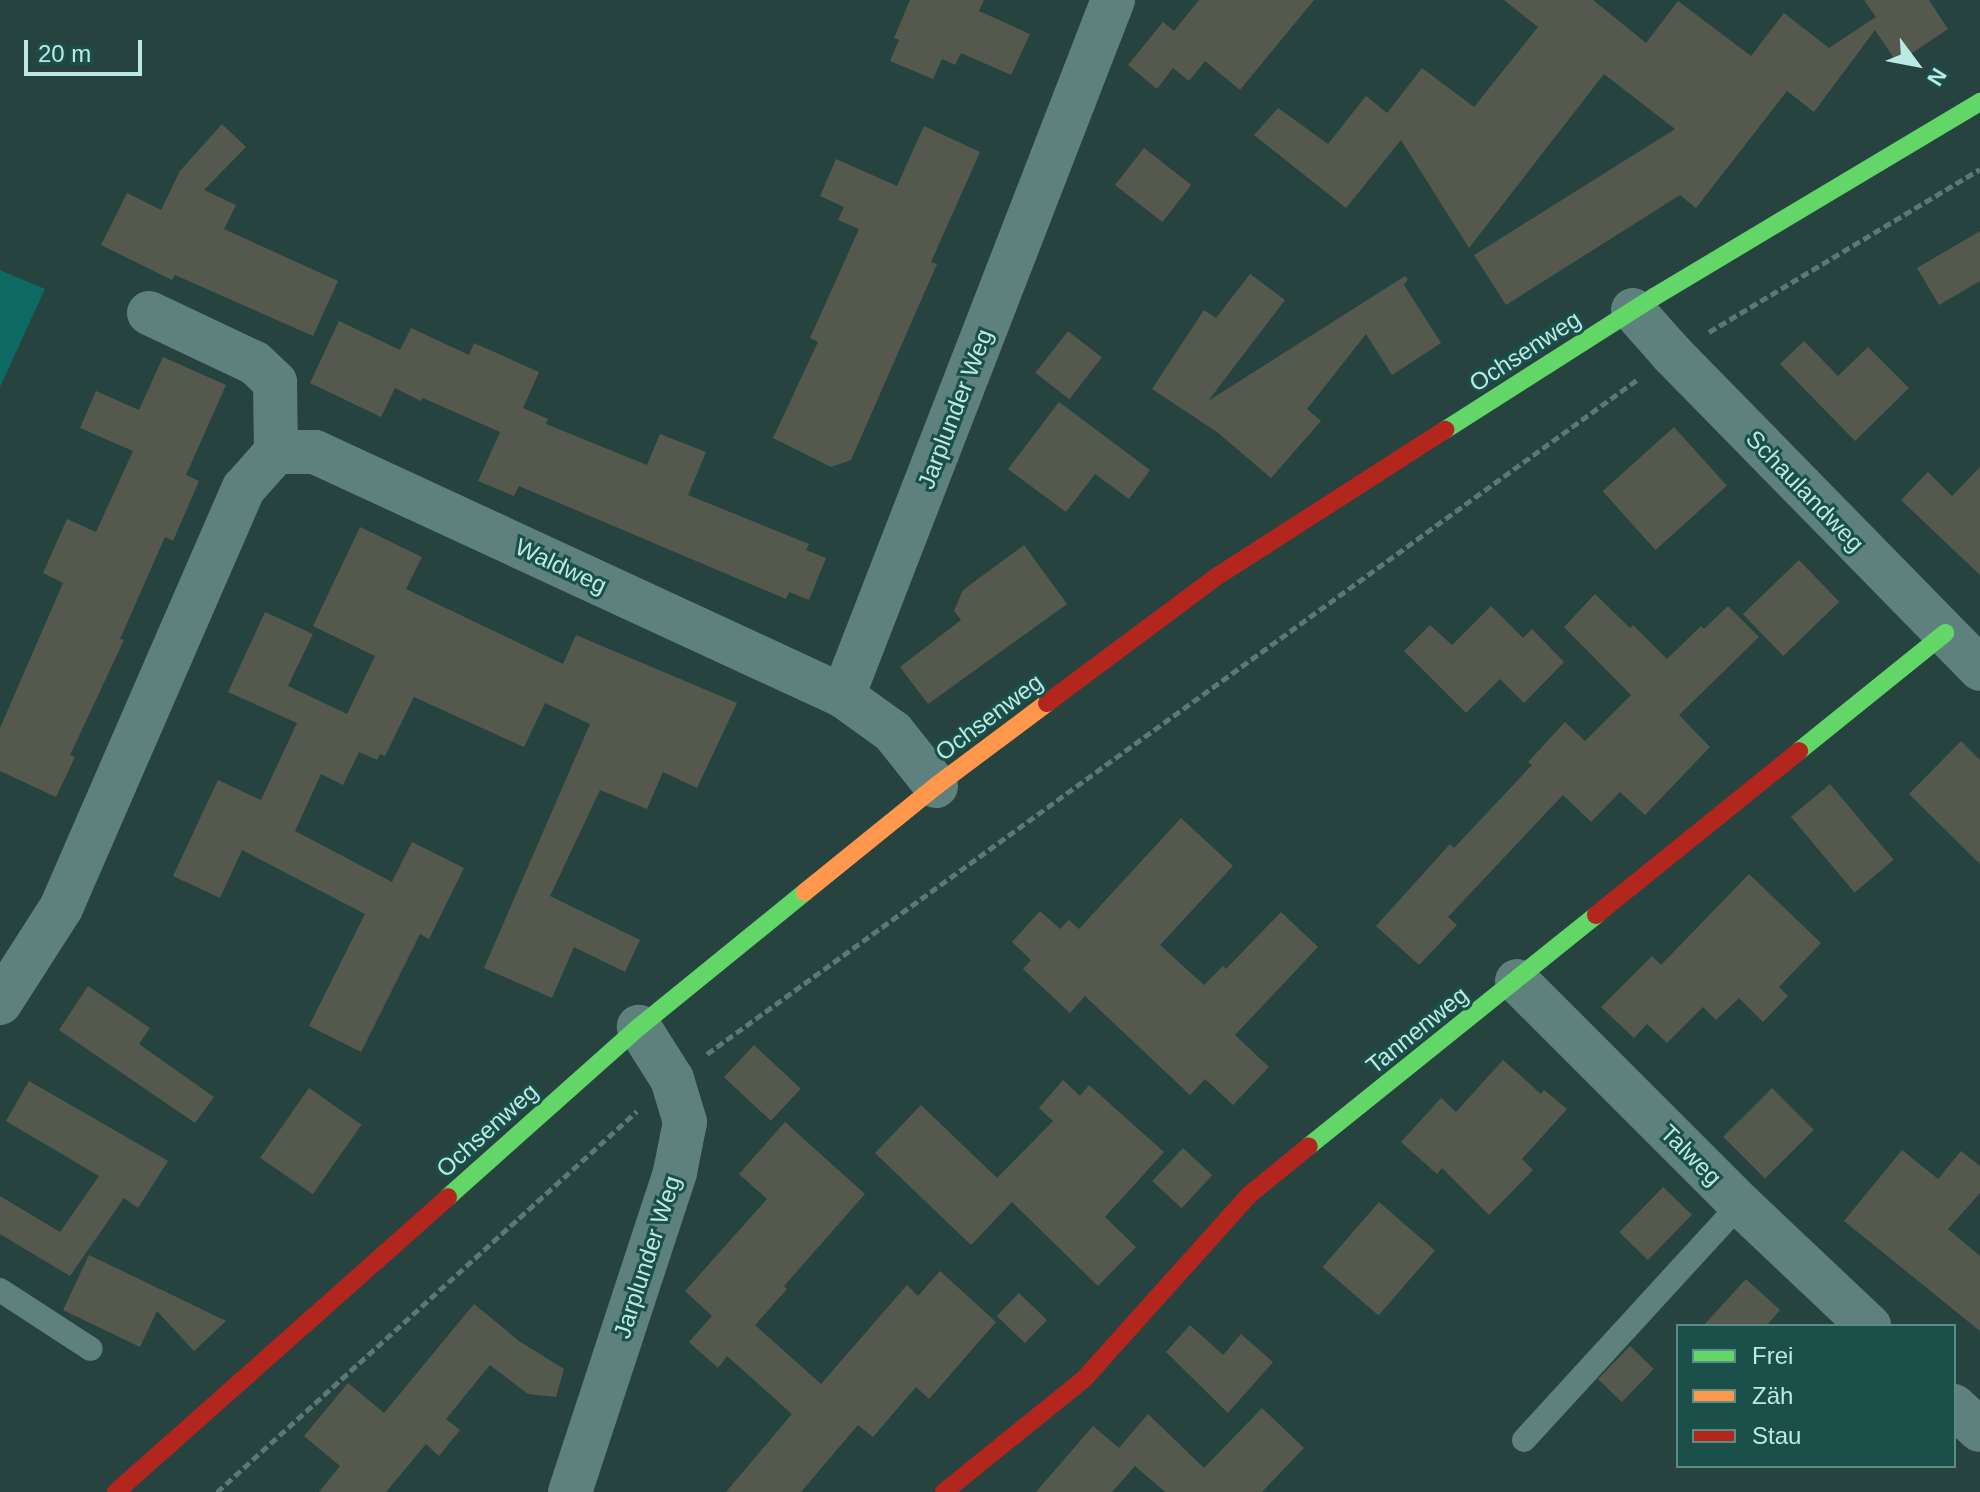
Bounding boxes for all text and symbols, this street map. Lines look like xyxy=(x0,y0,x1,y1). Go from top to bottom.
scale bar xyxy=(28,24,146,74)
north arrow xyxy=(1876,24,1956,104)
text: 20 m xyxy=(38,40,91,67)
text: N xyxy=(1922,64,1952,90)
street label: Ochsenweg xyxy=(1464,304,1586,398)
street label: Jarplunder Weg xyxy=(911,325,999,493)
street label: Schaulandweg xyxy=(1740,424,1870,558)
street label: Waldweg xyxy=(511,532,611,600)
street label: Ochsenweg xyxy=(930,667,1048,767)
street label: Tannenweg xyxy=(1360,980,1474,1080)
street label: Ochsenweg xyxy=(430,1077,544,1183)
street label: Talweg xyxy=(1654,1118,1728,1192)
street label: Jarplunder Weg xyxy=(607,1172,687,1342)
legend xyxy=(1676,1324,1956,1468)
text: Frei xyxy=(1752,1342,1793,1369)
text: Zäh xyxy=(1752,1382,1793,1409)
text: Stau xyxy=(1752,1422,1801,1449)

